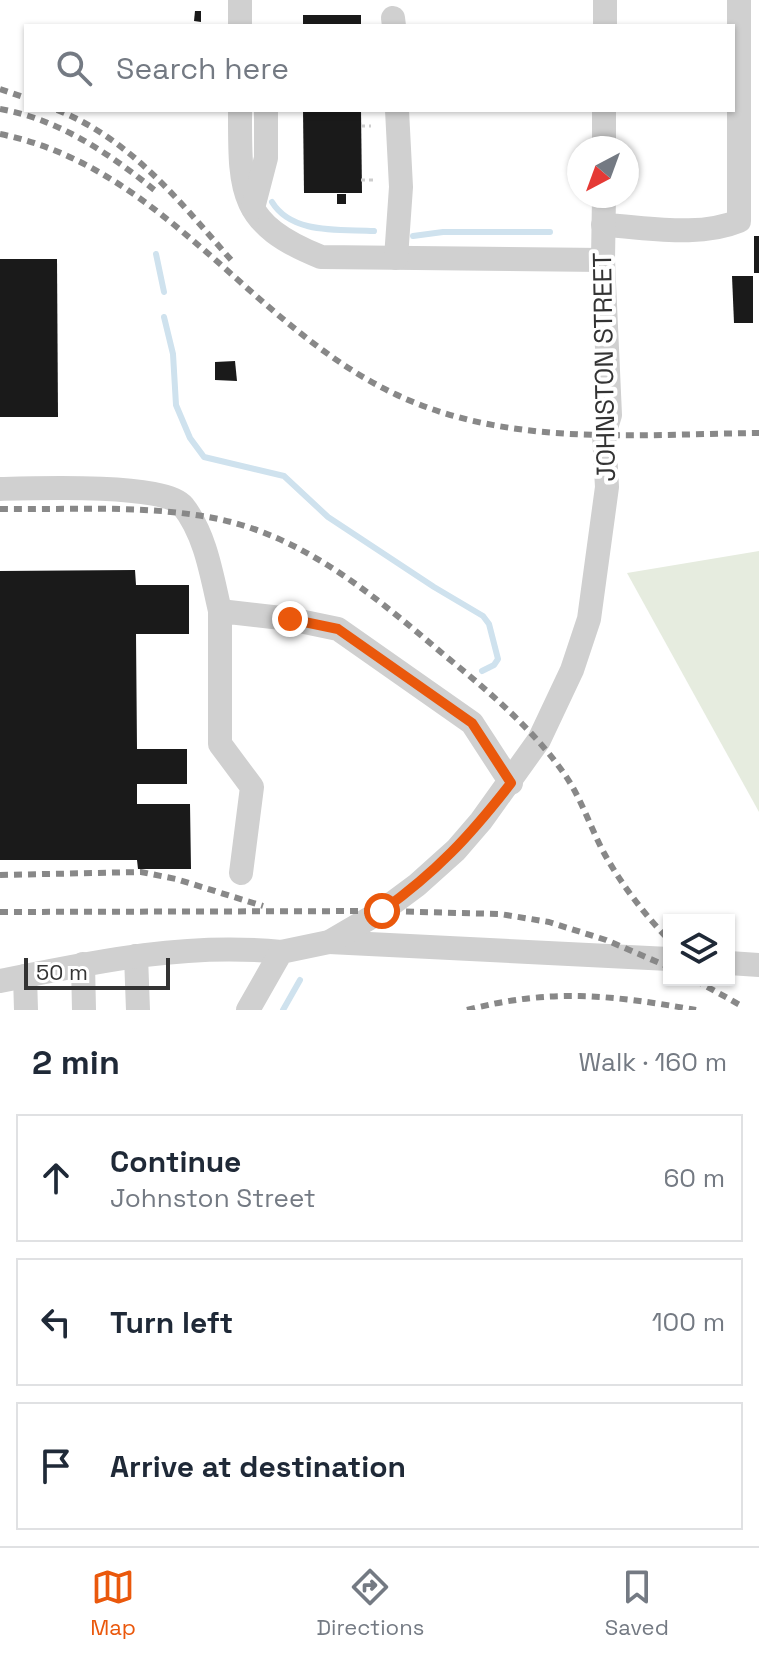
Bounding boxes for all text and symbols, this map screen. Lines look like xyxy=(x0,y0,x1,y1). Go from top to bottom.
search box xyxy=(24,24,735,112)
icon: search xyxy=(52,46,96,90)
text: Search here xyxy=(116,49,289,88)
north arrow xyxy=(567,136,639,208)
street label: JOHNSTON STREET xyxy=(585,252,623,482)
route end xyxy=(272,601,308,637)
route start xyxy=(364,893,400,929)
map controls xyxy=(663,914,735,986)
button: layers xyxy=(663,914,735,986)
scale bar xyxy=(24,954,170,990)
text: 50 m xyxy=(36,958,88,986)
text: 2 min xyxy=(32,1041,120,1084)
text: Walk · 160 m xyxy=(578,1045,727,1079)
text: Continue xyxy=(110,1142,241,1181)
icon: ahead xyxy=(34,1156,78,1200)
text: 60 m xyxy=(663,1161,725,1195)
text: Johnston Street xyxy=(110,1181,316,1215)
icon: left xyxy=(34,1300,78,1344)
text: Turn left xyxy=(110,1303,233,1342)
text: 100 m xyxy=(652,1305,725,1339)
icon: arrive xyxy=(34,1444,78,1488)
text: Arrive at destination xyxy=(110,1447,406,1486)
tab: Map xyxy=(90,1565,136,1641)
tab: Directions xyxy=(316,1565,424,1641)
tab: Saved xyxy=(605,1565,669,1641)

